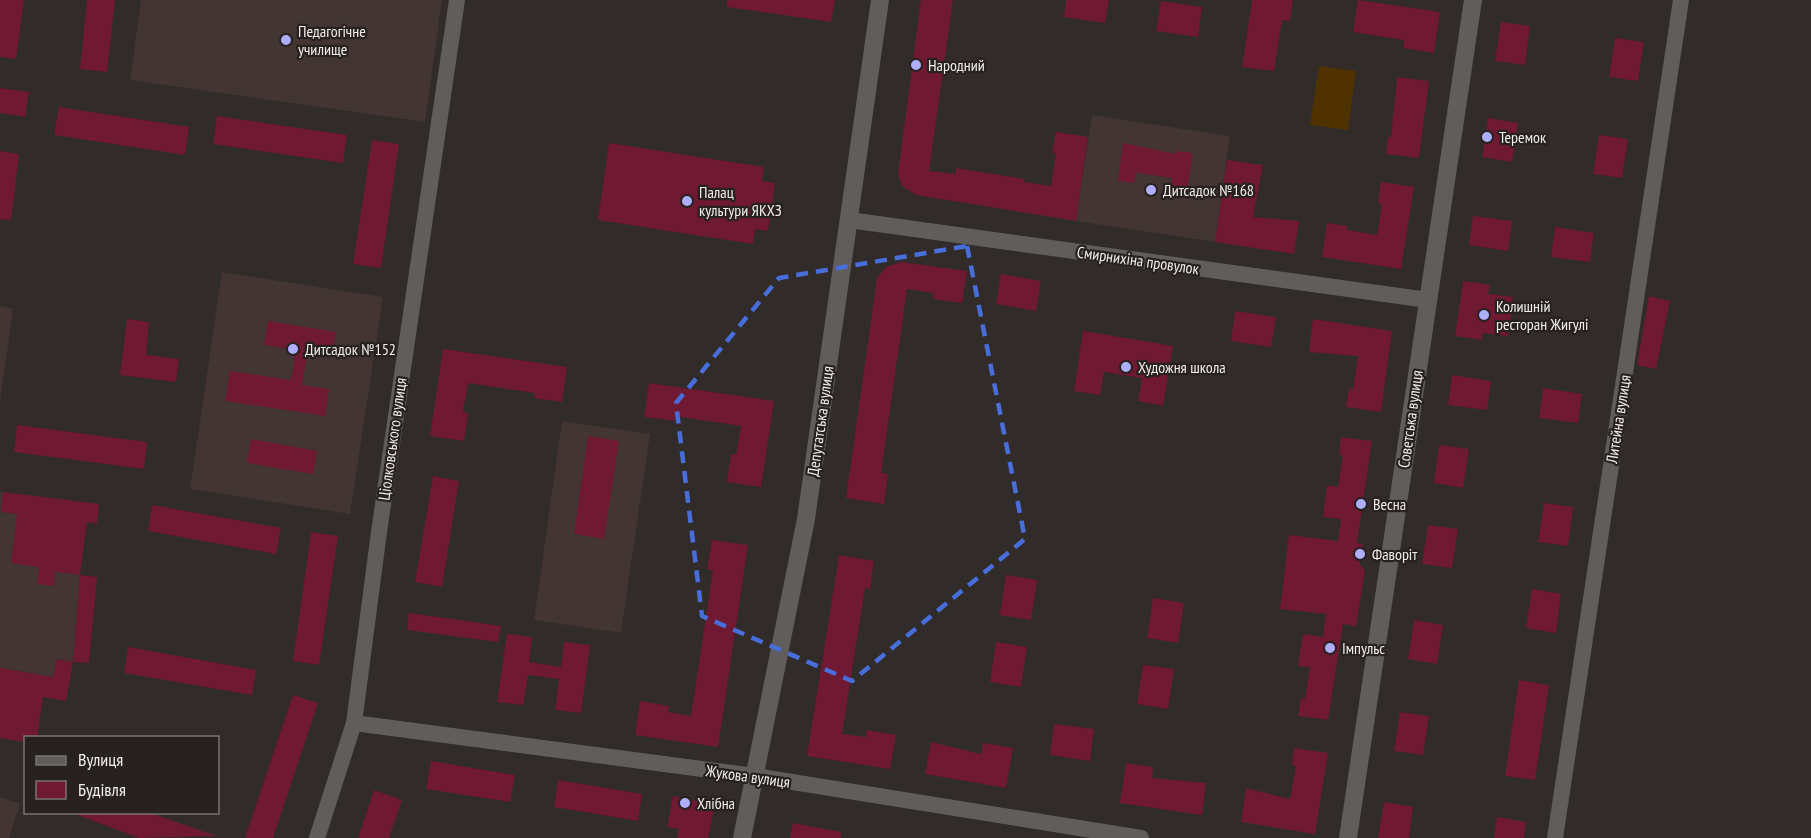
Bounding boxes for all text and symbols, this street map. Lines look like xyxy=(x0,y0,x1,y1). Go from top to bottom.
place label: Педагогічне училище xyxy=(298,21,366,59)
marker: Педагогічне училище xyxy=(279,33,293,47)
place label: Народний xyxy=(928,55,985,75)
marker: Народний xyxy=(909,58,923,72)
place label: Теремок xyxy=(1499,127,1547,147)
marker: Теремок xyxy=(1480,130,1494,144)
place label: Дитсадок №168 xyxy=(1163,180,1254,200)
place label: Палац культури ЯКХЗ xyxy=(699,182,782,220)
marker: Дитсадок №168 xyxy=(1144,183,1158,197)
marker: Палац культури ЯКХЗ xyxy=(680,194,694,208)
street label: Смирнихіна провулок xyxy=(1076,242,1201,279)
place label: Колишній ресторан Жигулі xyxy=(1496,296,1589,334)
marker: Колишній ресторан Жигулі xyxy=(1477,308,1491,322)
place label: Дитсадок №152 xyxy=(305,339,396,359)
marker: Дитсадок №152 xyxy=(286,342,300,356)
place label: Художня школа xyxy=(1138,357,1226,377)
marker: Художня школа xyxy=(1119,360,1133,374)
street label: Депутатська вулиця xyxy=(802,365,838,477)
street label: Советська вулиця xyxy=(1393,369,1427,469)
street label: Литейна вулиця xyxy=(1601,373,1635,466)
street label: Ціолковського вулиця xyxy=(373,376,411,502)
place label: Весна xyxy=(1373,494,1406,514)
marker: Весна xyxy=(1354,497,1368,511)
place label: Фаворіт xyxy=(1372,544,1418,564)
marker: Фаворіт xyxy=(1353,547,1367,561)
place label: Імпульс xyxy=(1342,638,1385,658)
marker: Імпульс xyxy=(1323,641,1337,655)
legend xyxy=(24,736,219,814)
text: Вулиця xyxy=(78,748,123,771)
street label: Жукова вулиця xyxy=(704,760,791,792)
text: Будівля xyxy=(78,778,126,801)
place label: Хлібна xyxy=(697,793,735,813)
marker: Хлібна xyxy=(678,796,692,810)

